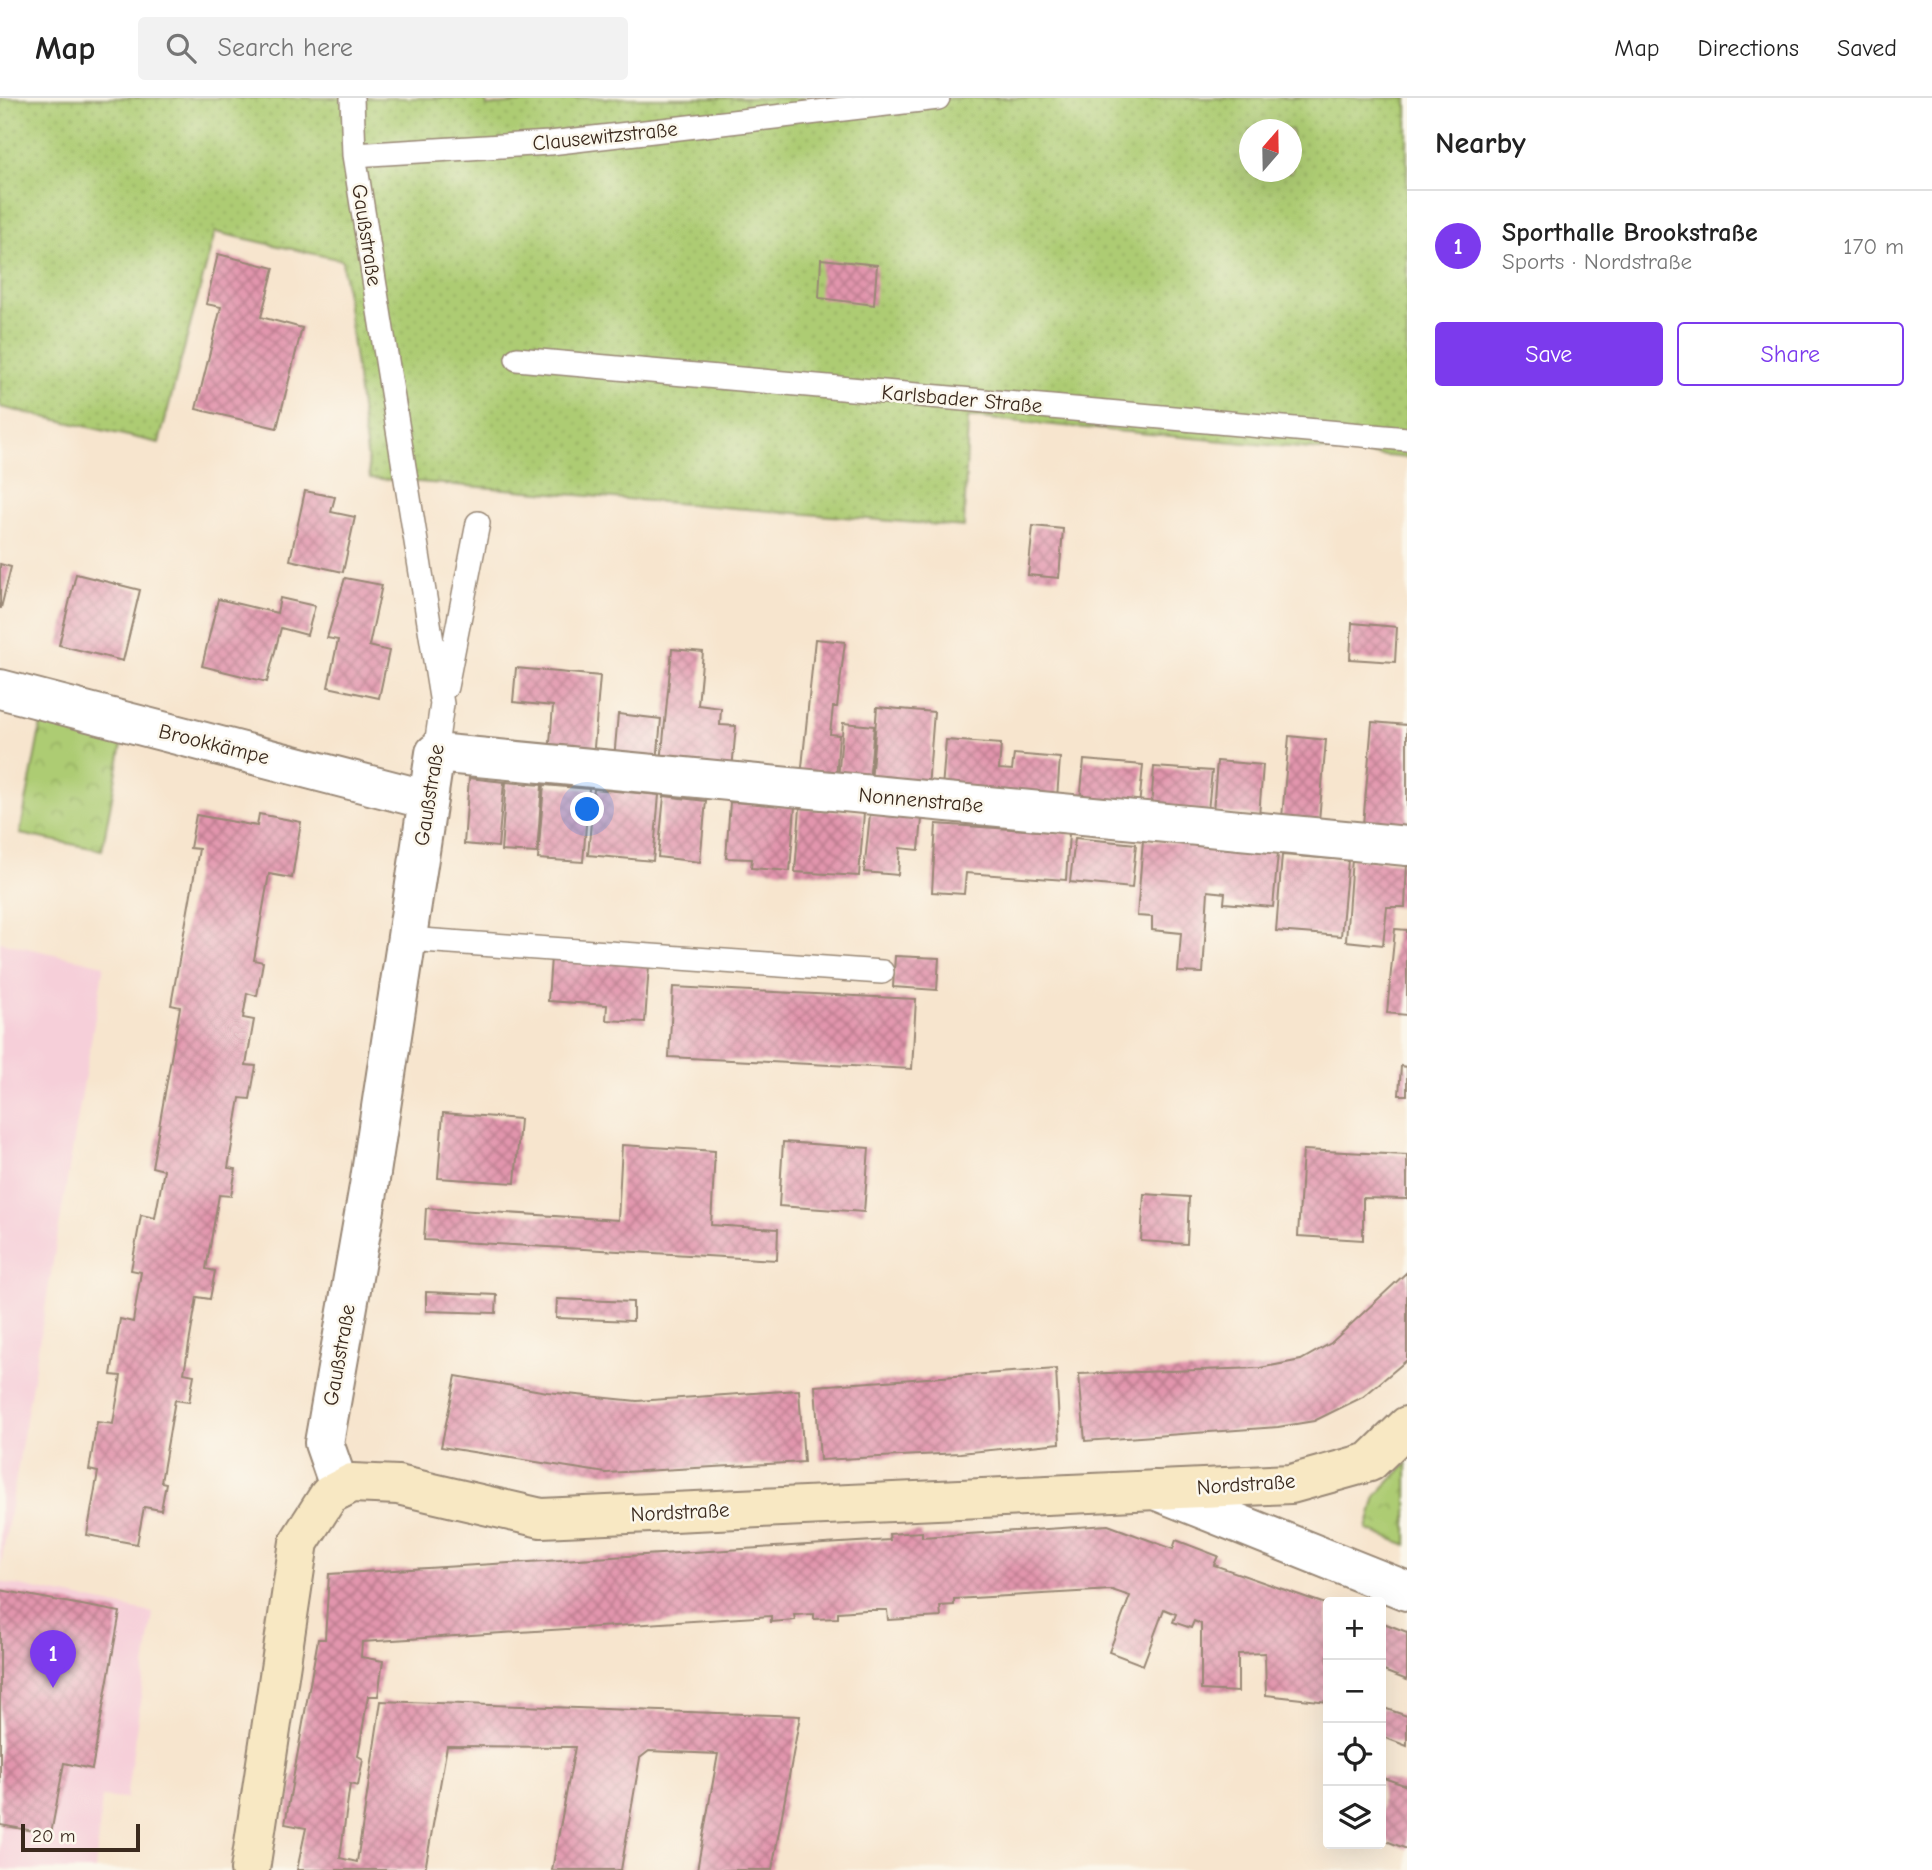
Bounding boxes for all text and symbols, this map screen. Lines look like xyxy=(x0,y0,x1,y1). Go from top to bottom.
search box xyxy=(138,17,628,80)
text: Map xyxy=(35,29,96,67)
icon: search xyxy=(162,29,200,67)
text: Search here xyxy=(218,33,353,63)
text: Map xyxy=(1614,34,1660,62)
text: Directions xyxy=(1698,34,1799,62)
text: Saved xyxy=(1837,34,1897,62)
street label: Clausewitzstraße xyxy=(531,116,679,156)
north arrow xyxy=(1239,119,1302,182)
text: Nearby xyxy=(1435,126,1526,161)
street label: Gaußstraße xyxy=(347,182,387,288)
text: Sporthalle Brookstraße xyxy=(1502,218,1758,248)
text: 1 xyxy=(1453,233,1463,260)
text: 170 m xyxy=(1843,233,1904,260)
text: Sports · Nordstraße xyxy=(1502,248,1692,275)
button: Save xyxy=(1435,322,1663,386)
button: Share xyxy=(1677,322,1904,386)
street label: Karlsbader Straße xyxy=(881,380,1043,418)
street label: Brookkämpe xyxy=(156,719,272,769)
street label: Gaußstraße xyxy=(409,742,449,848)
street label: Nonnenstraße xyxy=(858,783,984,817)
your location xyxy=(570,792,604,826)
street label: Gaußstraße xyxy=(318,1302,360,1408)
street label: Nordstraße xyxy=(1196,1469,1296,1499)
street label: Nordstraße xyxy=(630,1497,730,1527)
map controls xyxy=(1323,1597,1386,1849)
button: + xyxy=(1323,1597,1386,1660)
pin: 1 xyxy=(30,1630,76,1688)
button: − xyxy=(1323,1660,1386,1723)
button: locate xyxy=(1323,1723,1386,1786)
button: layers xyxy=(1323,1786,1386,1849)
scale bar xyxy=(21,1821,140,1853)
text: 20 m xyxy=(32,1825,76,1847)

